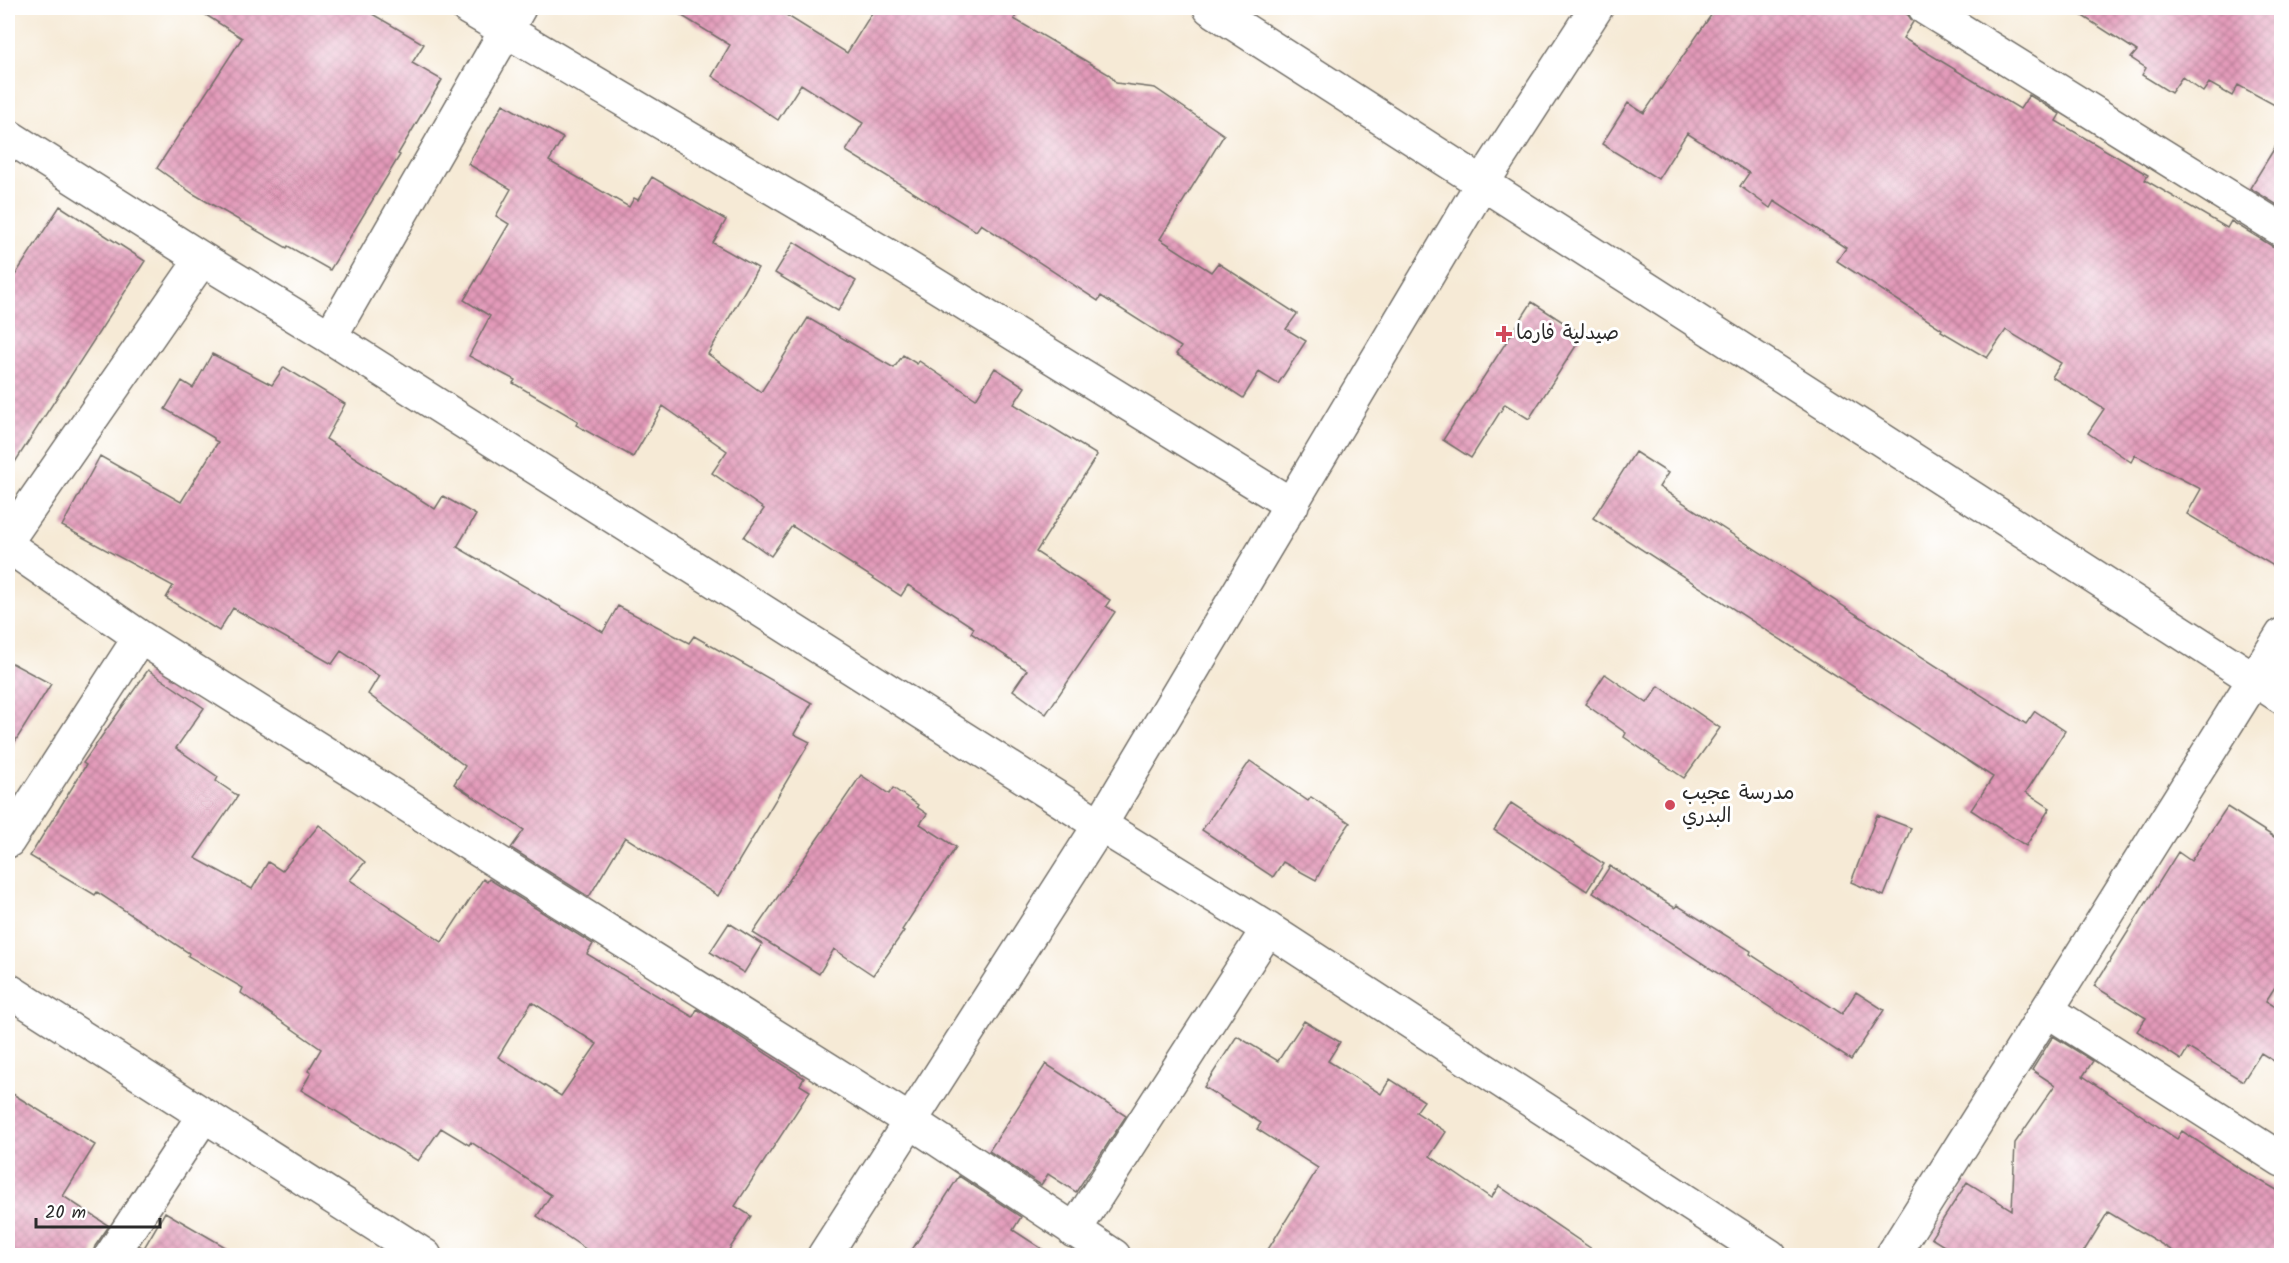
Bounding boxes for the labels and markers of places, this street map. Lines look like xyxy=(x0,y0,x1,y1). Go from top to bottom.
place label: صيدلية فارما xyxy=(1516,318,1619,350)
marker: صيدلية فارما xyxy=(1497,327,1511,341)
place label: مدرسة عجيب البدري xyxy=(1682,778,1795,833)
marker: مدرسة عجيب البدري xyxy=(1663,798,1677,812)

